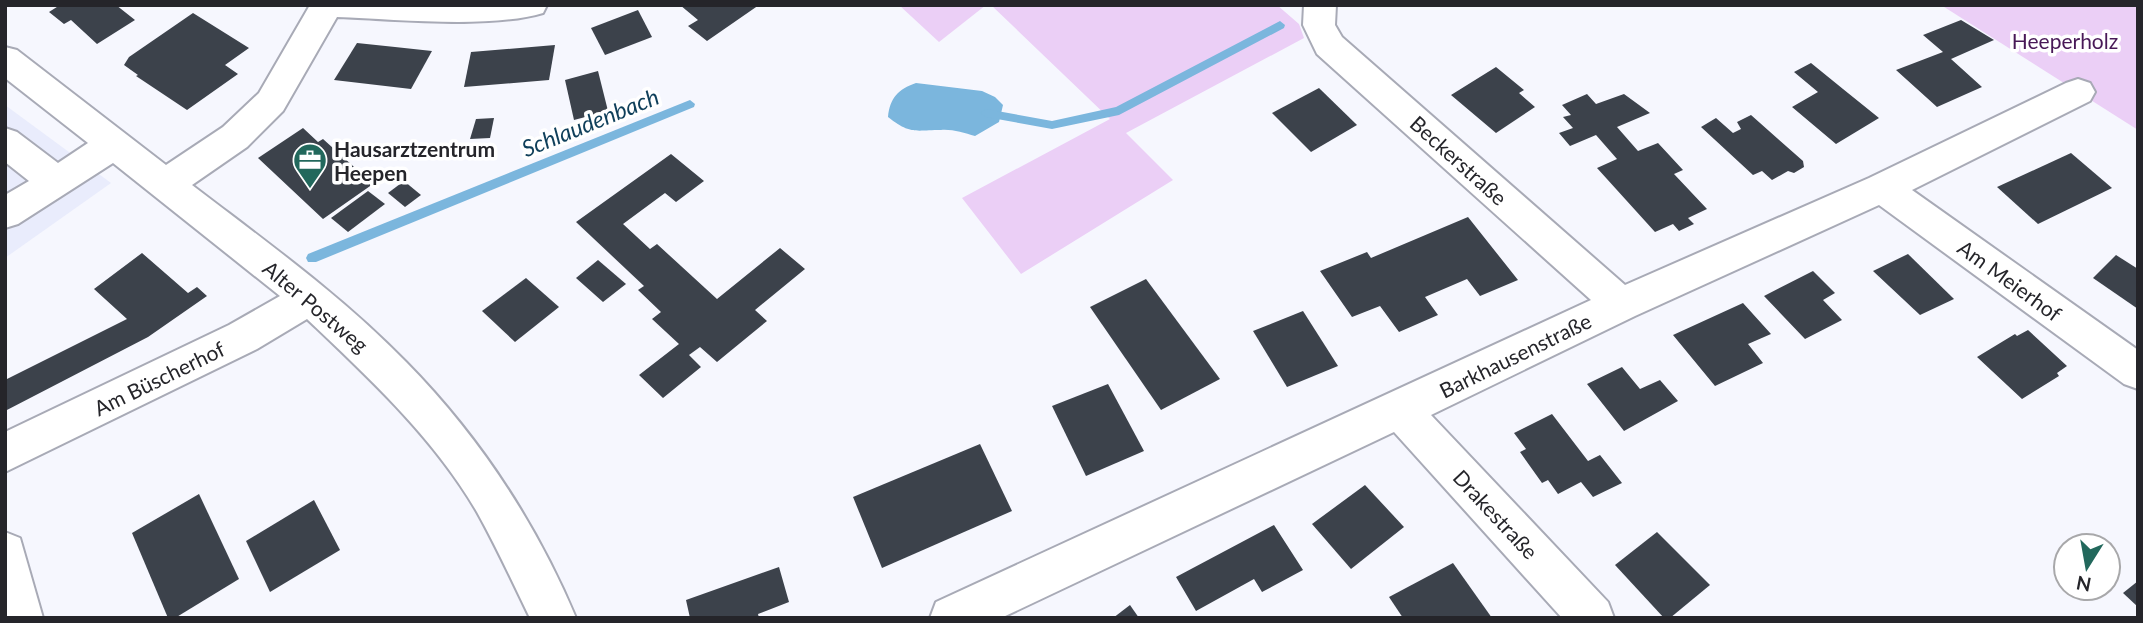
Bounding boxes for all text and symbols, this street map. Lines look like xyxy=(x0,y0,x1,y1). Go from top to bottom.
park label: Heeperholz xyxy=(2012,28,2118,53)
water label: Schlaudenbach xyxy=(517,82,663,162)
street label: Beckerstraße xyxy=(1406,110,1512,210)
place label: Hausarztzentrum Heepen xyxy=(334,136,495,185)
office icon: Hausarztzentrum Heepen xyxy=(291,141,329,190)
street label: Am Meierhof xyxy=(1953,234,2067,326)
street label: Alter Postweg xyxy=(258,255,374,357)
street label: Barkhausenstraße xyxy=(1435,307,1595,403)
street label: Am Büscherhof xyxy=(90,335,229,420)
street label: Drakestraße xyxy=(1448,464,1544,564)
north arrow xyxy=(2052,532,2122,602)
text: N xyxy=(2074,571,2093,597)

